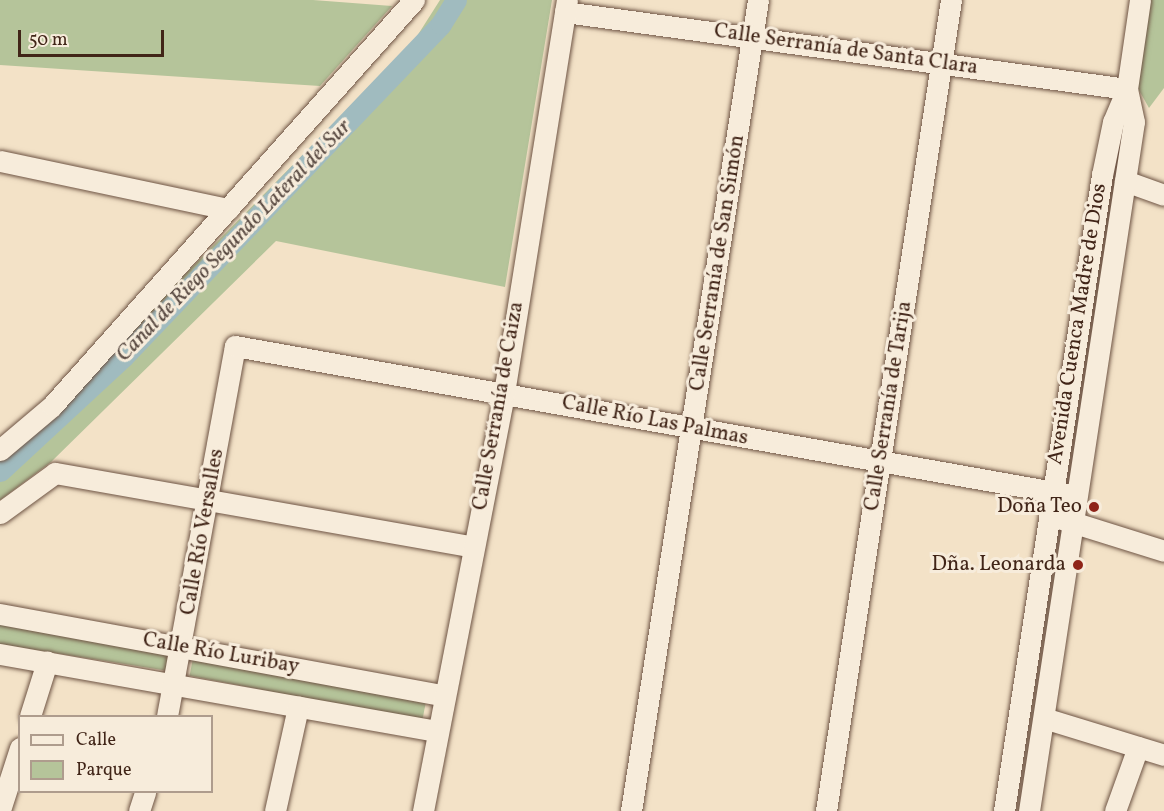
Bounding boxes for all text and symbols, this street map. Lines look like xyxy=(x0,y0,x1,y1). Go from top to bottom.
scale bar xyxy=(21,18,166,56)
street label: Calle Serranía de Santa Clara xyxy=(712,19,980,81)
text: 50 m xyxy=(29,28,68,53)
water label: Canal de Riego Segundo Lateral del Sur xyxy=(111,114,357,368)
street label: Calle Serranía de San Simón xyxy=(685,133,751,393)
street label: Avenida Cuenca Madre de Dios xyxy=(1043,182,1113,466)
street label: Calle Serranía de Tarija xyxy=(860,299,918,513)
street label: Calle Serranía de Caiza xyxy=(468,300,530,512)
street label: Calle Río Las Palmas xyxy=(560,391,750,451)
street label: Calle Río Versalles xyxy=(176,447,230,617)
place label: Doña Teo xyxy=(996,494,1082,520)
marker: Doña Teo xyxy=(1087,500,1101,514)
place label: Dña. Leonarda xyxy=(932,552,1066,578)
marker: Dña. Leonarda xyxy=(1071,558,1085,572)
street label: Calle Río Luribay xyxy=(141,628,301,680)
legend xyxy=(18,715,213,793)
text: Calle xyxy=(76,728,116,753)
text: Parque xyxy=(76,758,131,783)

